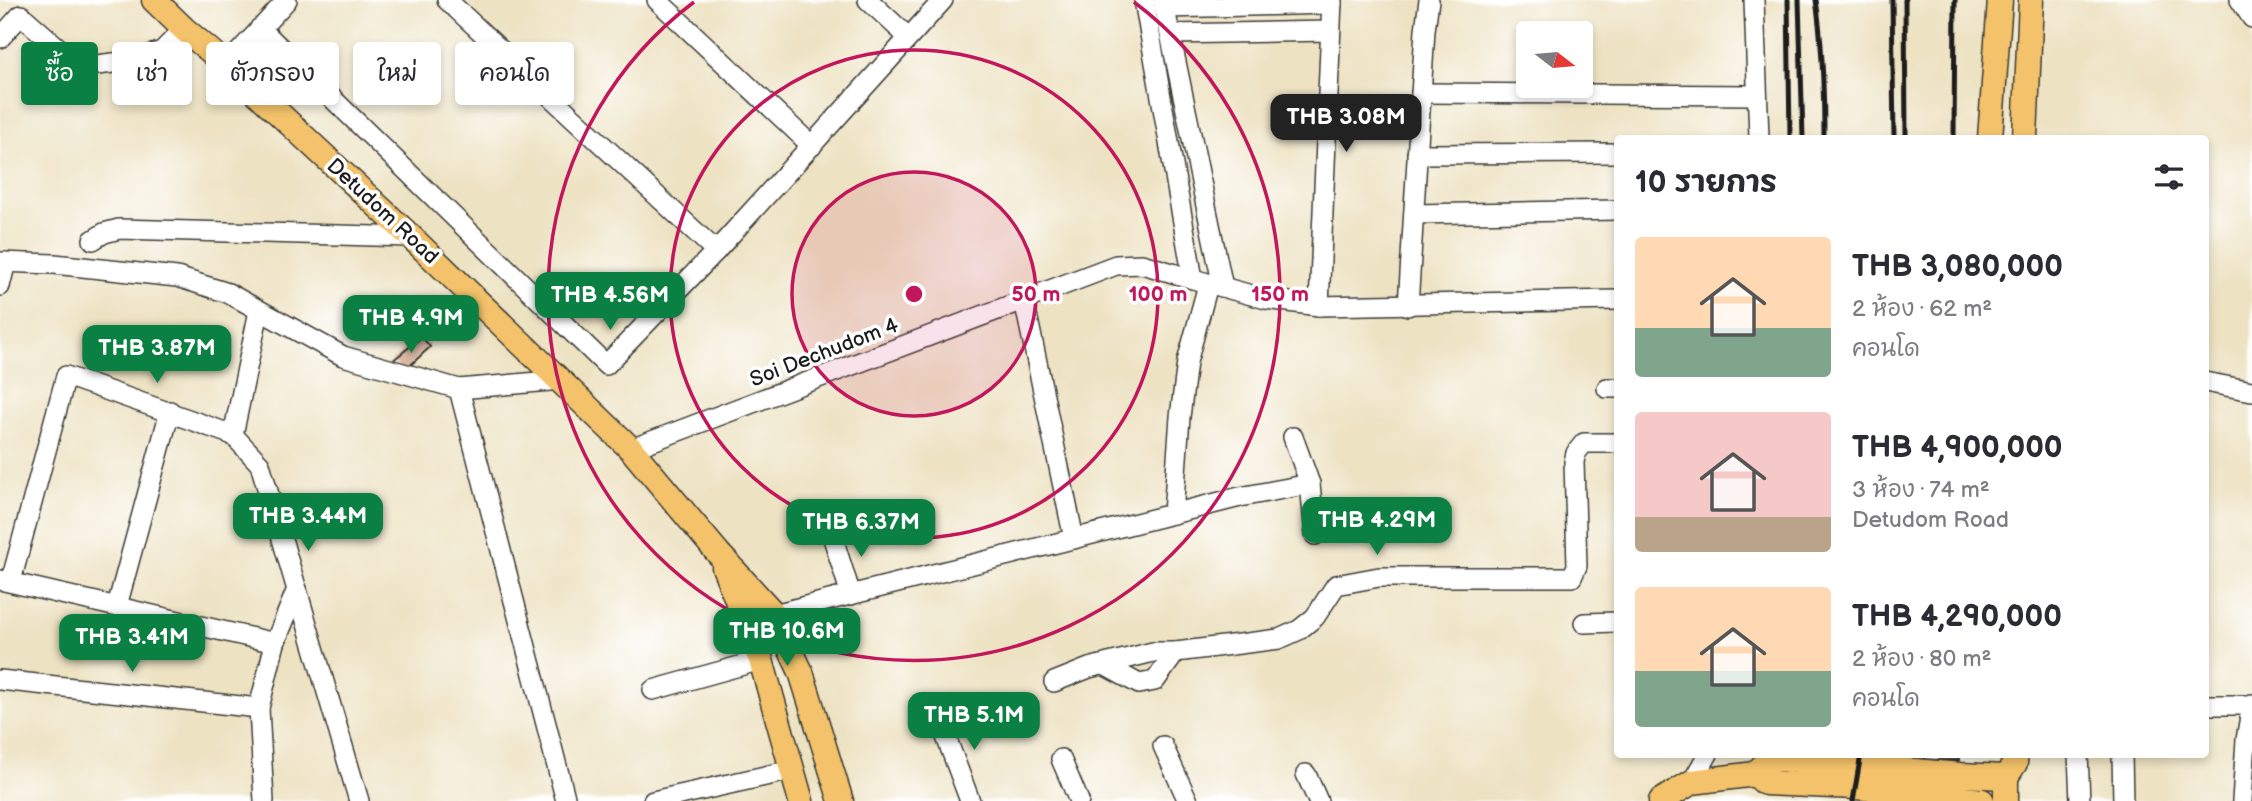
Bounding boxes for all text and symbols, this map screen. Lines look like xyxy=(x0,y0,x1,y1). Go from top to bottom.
north arrow xyxy=(1516,21,1592,98)
map controls xyxy=(1516,21,1593,98)
chip: ซื้อ xyxy=(21,42,98,105)
chip: เช่า xyxy=(112,42,192,105)
chip: ตัวกรอง xyxy=(206,42,339,105)
chip: ใหม่ xyxy=(353,42,441,105)
chip: คอนโด xyxy=(455,42,574,105)
pin: THB 3.08M xyxy=(1266,94,1426,154)
text: THB 3.08M xyxy=(1286,103,1406,131)
street label: Detudom Road xyxy=(322,153,444,269)
icon: filters xyxy=(2150,158,2188,196)
text: 10 รายการ xyxy=(1635,165,1777,201)
text: THB 3,080,000 xyxy=(1852,249,2063,285)
icon: home xyxy=(1691,265,1775,349)
pin: THB 4.56M xyxy=(530,272,690,332)
text: THB 4.56M xyxy=(551,281,669,309)
centre of rings xyxy=(902,282,926,306)
text: 50 m xyxy=(1012,282,1060,307)
text: 100 m xyxy=(1129,282,1187,307)
text: 150 m xyxy=(1251,282,1309,307)
text: 2 ห้อง · 62 m² xyxy=(1852,295,1992,323)
pin: THB 4.9M xyxy=(339,296,483,355)
text: THB 4.9M xyxy=(359,304,463,332)
street label: Soi Dechudom 4 xyxy=(746,313,902,392)
pin: THB 3.87M xyxy=(77,326,237,385)
text: THB 3.87M xyxy=(98,334,216,362)
text: คอนโด xyxy=(1852,335,1920,363)
text: THB 4,900,000 xyxy=(1852,430,2063,466)
icon: home xyxy=(1691,440,1775,524)
text: 3 ห้อง · 74 m² xyxy=(1852,476,1990,504)
pin: THB 3.44M xyxy=(228,494,388,553)
pin: THB 4.29M xyxy=(1297,498,1457,557)
pin: THB 6.37M xyxy=(781,500,941,559)
text: THB 3.44M xyxy=(249,502,367,530)
text: THB 4.29M xyxy=(1318,506,1436,534)
text: Detudom Road xyxy=(1852,506,2009,534)
text: THB 6.37M xyxy=(802,508,920,536)
text: THB 4,290,000 xyxy=(1852,599,2062,635)
pin: THB 10.6M xyxy=(707,608,867,668)
pin: THB 3.41M xyxy=(52,614,212,674)
icon: home xyxy=(1691,615,1775,699)
text: THB 10.6M xyxy=(729,617,845,645)
text: THB 3.41M xyxy=(75,623,189,651)
text: 2 ห้อง · 80 m² xyxy=(1852,645,1991,673)
text: คอนโด xyxy=(1852,685,1920,713)
pin: THB 5.1M xyxy=(902,692,1046,752)
text: THB 5.1M xyxy=(924,701,1024,729)

